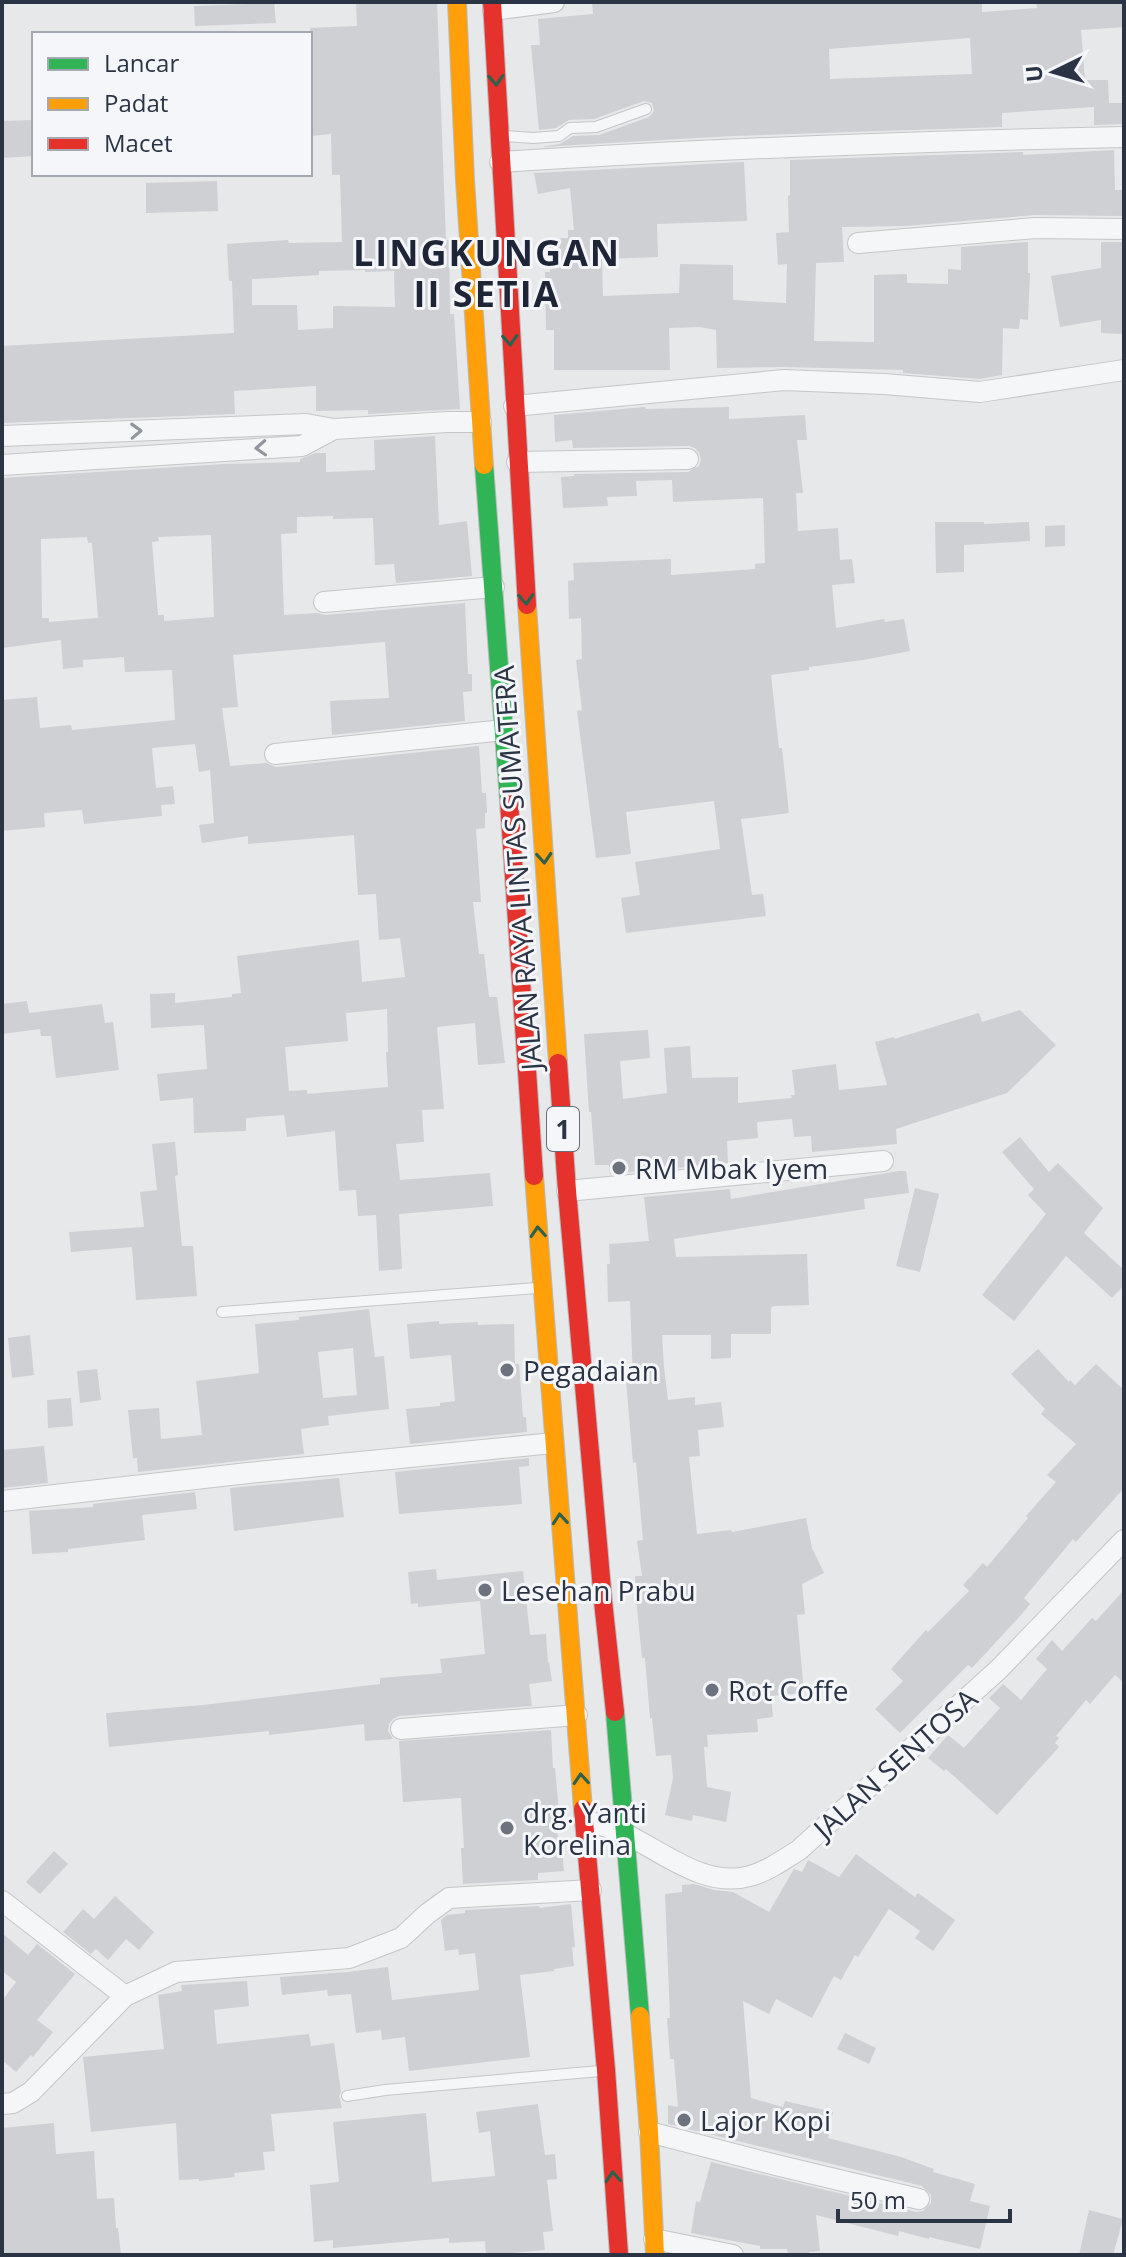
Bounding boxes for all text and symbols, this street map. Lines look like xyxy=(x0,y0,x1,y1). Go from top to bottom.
legend xyxy=(32,32,312,176)
north arrow xyxy=(1014,32,1094,112)
text: Lancar xyxy=(104,46,179,79)
text: U xyxy=(1017,64,1049,83)
one-way arrow xyxy=(488,74,505,87)
text: Padat xyxy=(104,86,168,119)
text: Macet xyxy=(104,126,172,159)
district label: LINGKUNGAN II SETIA xyxy=(353,228,621,318)
one-way arrow xyxy=(501,333,518,346)
one-way arrow xyxy=(130,422,143,439)
one-way arrow xyxy=(254,440,267,457)
one-way arrow xyxy=(517,593,534,606)
street label: JALAN RAYA LINTAS SUMATERA xyxy=(484,664,550,1075)
one-way arrow xyxy=(535,852,552,865)
road number: 1 xyxy=(547,1107,579,1151)
place label: RM Mbak Iyem xyxy=(635,1149,828,1187)
marker: RM Mbak Iyem xyxy=(610,1159,628,1177)
one-way arrow xyxy=(530,1225,547,1238)
place label: Pegadaian xyxy=(523,1351,659,1389)
marker: Pegadaian xyxy=(498,1361,516,1379)
one-way arrow xyxy=(551,1512,568,1525)
place label: Lesehan Prabu xyxy=(501,1571,696,1609)
marker: Lesehan Prabu xyxy=(476,1581,494,1599)
place label: Rot Coffe xyxy=(728,1671,848,1709)
street label: JALAN SENTOSA xyxy=(803,1679,985,1849)
marker: Rot Coffe xyxy=(703,1681,721,1699)
one-way arrow xyxy=(573,1772,590,1785)
place label: drg. Yanti Korelina xyxy=(523,1793,647,1863)
marker: drg. Yanti Korelina xyxy=(498,1819,516,1837)
place label: Lajor Kopi xyxy=(700,2101,831,2139)
marker: Lajor Kopi xyxy=(675,2111,693,2129)
one-way arrow xyxy=(605,2170,622,2183)
scale bar xyxy=(838,2173,1010,2223)
text: 50 m xyxy=(850,2183,906,2216)

